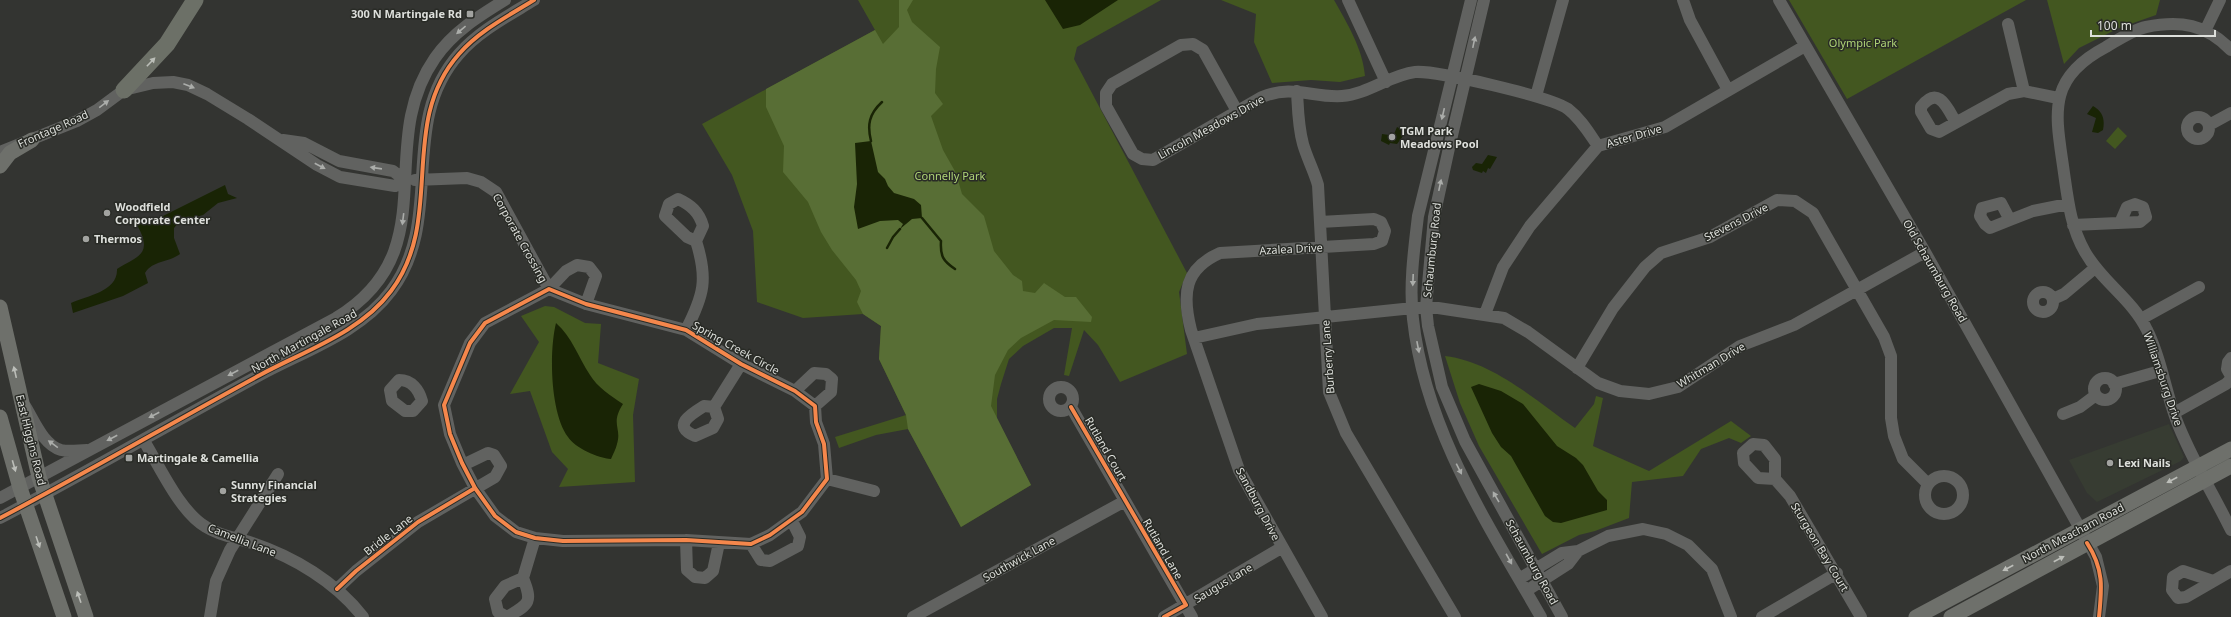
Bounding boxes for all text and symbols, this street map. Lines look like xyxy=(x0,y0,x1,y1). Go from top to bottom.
place label: 300 N Martingale Rd xyxy=(351,6,462,21)
marker: 300 N Martingale Rd xyxy=(465,9,475,19)
scale bar xyxy=(2091,12,2215,38)
text: 100 m xyxy=(2097,17,2132,34)
one-way arrow xyxy=(456,25,466,34)
park label: Olympic Park xyxy=(1829,35,1897,50)
one-way arrow xyxy=(1471,36,1477,48)
one-way arrow xyxy=(146,57,156,67)
one-way arrow xyxy=(184,83,196,89)
street label: Lincoln Meadows Drive xyxy=(1155,91,1267,162)
one-way arrow xyxy=(99,100,110,108)
street label: Frontage Road xyxy=(15,106,91,151)
one-way arrow xyxy=(1439,108,1445,121)
street label: Aster Drive xyxy=(1604,120,1663,151)
place label: TGM Park Meadows Pool xyxy=(1400,123,1479,151)
marker: TGM Park Meadows Pool xyxy=(1387,132,1397,142)
one-way arrow xyxy=(314,163,325,170)
one-way arrow xyxy=(370,165,382,171)
park label: Connelly Park xyxy=(915,168,986,183)
one-way arrow xyxy=(1438,179,1444,191)
street label: Corporate Crossing xyxy=(490,190,551,285)
place label: Woodfield Corporate Center xyxy=(115,199,210,227)
street label: Stevens Drive xyxy=(1701,199,1770,244)
street label: Schaumburg Road xyxy=(1419,202,1444,298)
marker: Woodfield Corporate Center xyxy=(102,208,112,218)
one-way arrow xyxy=(400,213,406,225)
street label: Old Schaumburg Road xyxy=(1900,217,1971,325)
place label: Thermos xyxy=(94,231,143,246)
marker: Thermos xyxy=(81,234,91,244)
street label: Azalea Drive xyxy=(1259,239,1323,258)
one-way arrow xyxy=(1410,274,1417,286)
street label: North Martingale Road xyxy=(248,305,359,376)
street label: Spring Creek Circle xyxy=(690,317,783,378)
street label: Burberry Lane xyxy=(1317,320,1338,394)
street label: Williamsburg Drive xyxy=(2140,330,2187,428)
street label: Whitman Drive xyxy=(1674,338,1748,391)
one-way arrow xyxy=(1415,341,1421,353)
one-way arrow xyxy=(11,366,17,378)
one-way arrow xyxy=(227,370,239,376)
street label: East Higgins Road xyxy=(13,393,50,487)
one-way arrow xyxy=(149,412,160,419)
street label: Rutland Court xyxy=(1082,414,1131,484)
one-way arrow xyxy=(106,435,118,442)
one-way arrow xyxy=(47,440,58,448)
place label: Martingale & Camellia xyxy=(137,450,259,465)
marker: Martingale & Camellia xyxy=(124,453,134,463)
place label: Lexi Nails xyxy=(2118,455,2171,470)
marker: Lexi Nails xyxy=(2105,458,2115,468)
one-way arrow xyxy=(11,460,17,472)
one-way arrow xyxy=(1456,464,1462,475)
street label: Sandburg Drive xyxy=(1233,465,1284,543)
place label: Sunny Financial Strategies xyxy=(231,477,317,505)
one-way arrow xyxy=(2166,477,2178,484)
marker: Sunny Financial Strategies xyxy=(218,486,228,496)
one-way arrow xyxy=(1492,491,1499,503)
street label: Sturgeon Bay Court xyxy=(1788,499,1853,594)
street label: North Meacham Road xyxy=(2019,499,2126,566)
street label: Bridle Lane xyxy=(360,511,415,558)
street label: Rutland Lane xyxy=(1140,516,1187,582)
street label: Schaumburg Road xyxy=(1503,516,1562,607)
street label: Camellia Lane xyxy=(206,520,279,559)
street label: Southwick Lane xyxy=(980,532,1058,585)
one-way arrow xyxy=(35,536,41,548)
one-way arrow xyxy=(1505,553,1512,565)
one-way arrow xyxy=(2053,555,2065,562)
street label: Saugus Lane xyxy=(1191,559,1255,606)
one-way arrow xyxy=(2002,565,2014,571)
one-way arrow xyxy=(76,590,82,602)

